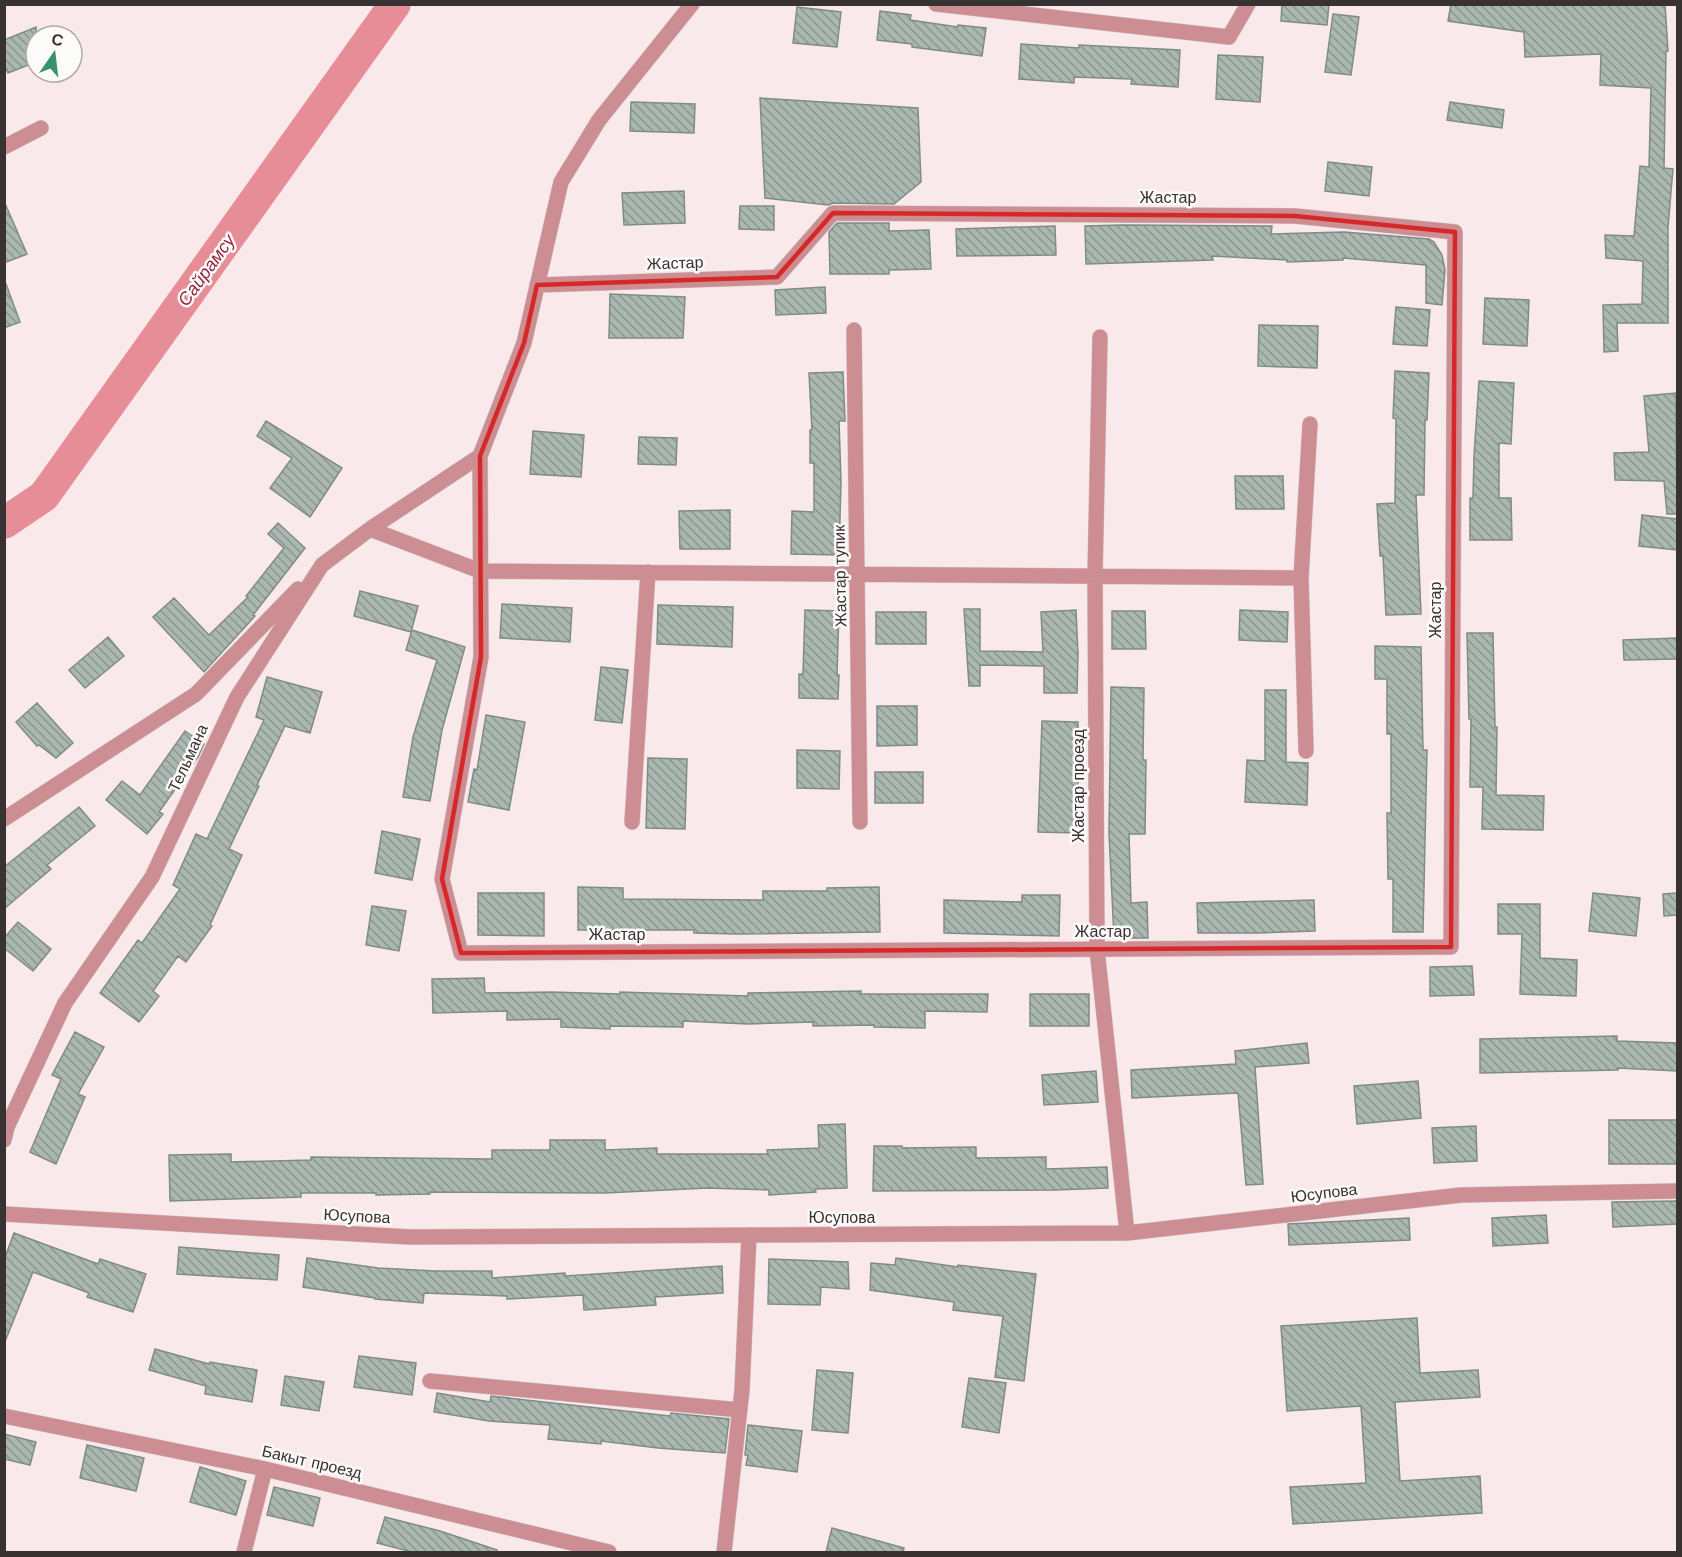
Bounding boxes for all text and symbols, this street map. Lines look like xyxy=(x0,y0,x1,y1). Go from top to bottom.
north arrow xyxy=(24,24,84,84)
text: С xyxy=(50,29,66,51)
street label: Жастар xyxy=(1140,188,1197,207)
water label: Сайрамсу xyxy=(173,229,240,310)
street label: Жастар xyxy=(646,253,704,273)
street label: Жастар тупик xyxy=(830,524,850,627)
street label: Жастар xyxy=(1426,582,1445,638)
street label: Тельмана xyxy=(164,721,212,795)
street label: Жастар проезд xyxy=(1069,729,1088,843)
street label: Жастар xyxy=(1075,922,1132,941)
street label: Жастар xyxy=(589,925,646,944)
street label: Юсупова xyxy=(1290,1179,1358,1207)
street label: Юсупова xyxy=(323,1205,391,1227)
street label: Юсупова xyxy=(809,1208,876,1227)
street label: Бакыт проезд xyxy=(260,1441,364,1483)

